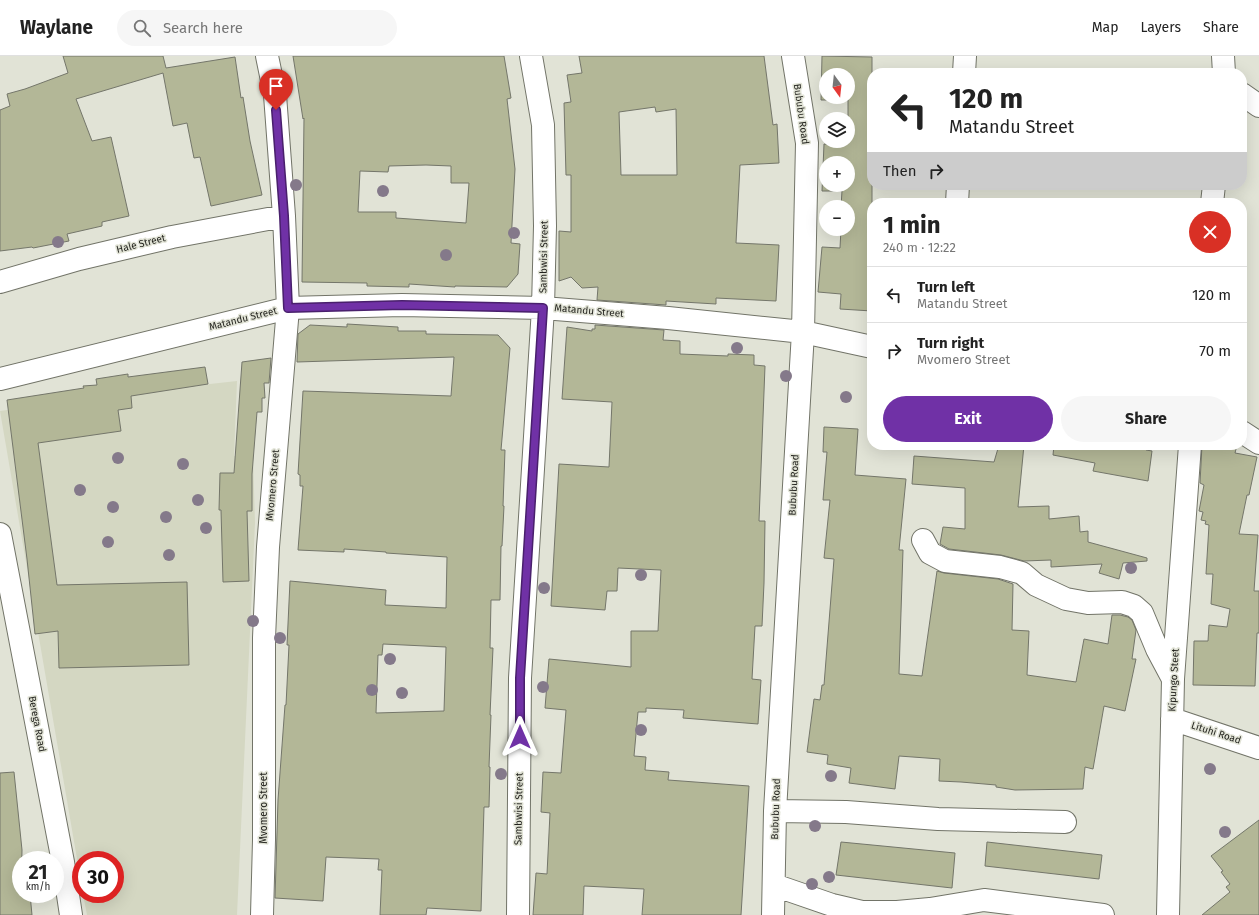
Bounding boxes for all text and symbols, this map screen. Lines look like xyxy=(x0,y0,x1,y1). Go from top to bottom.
search box xyxy=(117,10,397,46)
text: Waylane xyxy=(20,16,93,39)
icon: search xyxy=(131,17,153,39)
text: Search here xyxy=(163,19,243,37)
text: Map xyxy=(1092,19,1118,36)
text: Layers xyxy=(1140,19,1181,36)
text: Share xyxy=(1203,19,1239,36)
north arrow xyxy=(819,68,855,104)
map controls xyxy=(819,68,855,236)
pin xyxy=(259,69,293,110)
icon: arrive xyxy=(265,75,287,97)
text: 120 m xyxy=(949,82,1023,115)
street label: Bububu Road xyxy=(791,83,811,145)
icon: left xyxy=(883,84,935,136)
button: layers xyxy=(819,112,855,148)
text: Matandu Street xyxy=(949,116,1074,138)
button: + xyxy=(819,156,855,192)
icon: right xyxy=(925,160,947,182)
text: Then xyxy=(883,162,917,180)
button: − xyxy=(819,200,855,236)
text: 1 min xyxy=(883,211,941,239)
button: close xyxy=(1189,211,1231,253)
street label: Sambwisi Street xyxy=(537,220,551,293)
street label: Hale Street xyxy=(115,232,167,256)
text: 240 m · 12:22 xyxy=(883,240,956,255)
text: Turn left xyxy=(917,278,975,296)
icon: left xyxy=(883,284,905,306)
text: 120 m xyxy=(1192,286,1231,304)
text: Matandu Street xyxy=(917,296,1008,311)
street label: Matandu Street xyxy=(554,302,625,320)
street label: Matandu Street xyxy=(208,305,279,333)
text: Turn right xyxy=(917,334,984,352)
icon: right xyxy=(883,340,905,362)
text: 70 m xyxy=(1199,342,1231,360)
text: Mvomero Street xyxy=(917,352,1010,367)
button: Exit xyxy=(883,396,1053,442)
button: Share xyxy=(1061,396,1231,442)
street label: Mvomero Street xyxy=(264,448,282,521)
street label: Bububu Road xyxy=(786,454,802,516)
street label: Kipungo Steet xyxy=(1166,648,1182,712)
street label: Berega Road xyxy=(26,695,48,753)
position arrow xyxy=(499,716,541,758)
street label: Lituhi Road xyxy=(1190,719,1242,747)
street label: Mvomero Street xyxy=(258,772,270,844)
street label: Sambwisi Street xyxy=(512,772,526,845)
street label: Bububu Road xyxy=(769,778,783,840)
speed limit sign: 30 xyxy=(72,851,124,903)
text: 21 xyxy=(28,860,48,884)
text: km/h xyxy=(26,881,50,893)

